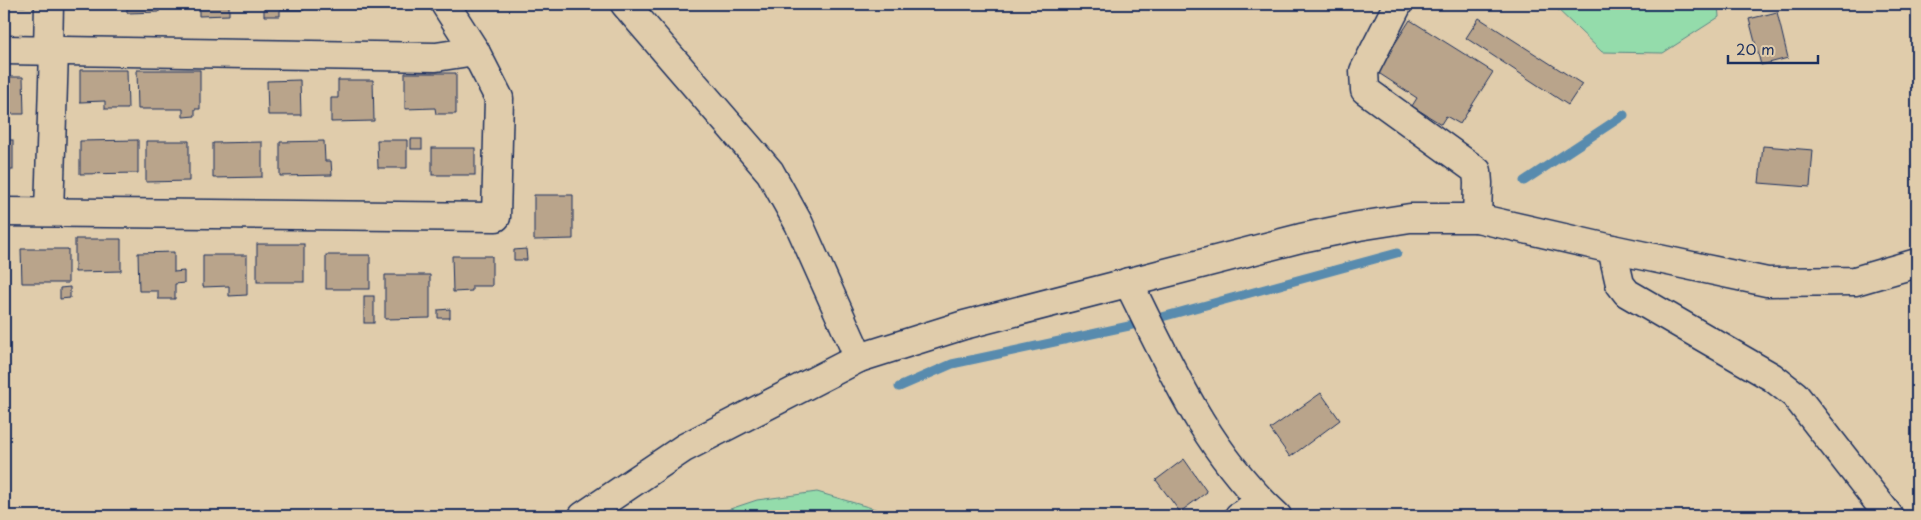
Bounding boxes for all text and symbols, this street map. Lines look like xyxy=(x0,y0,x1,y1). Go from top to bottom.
scale bar xyxy=(1728,32,1818,64)
text: 20 m xyxy=(1736,37,1775,60)

